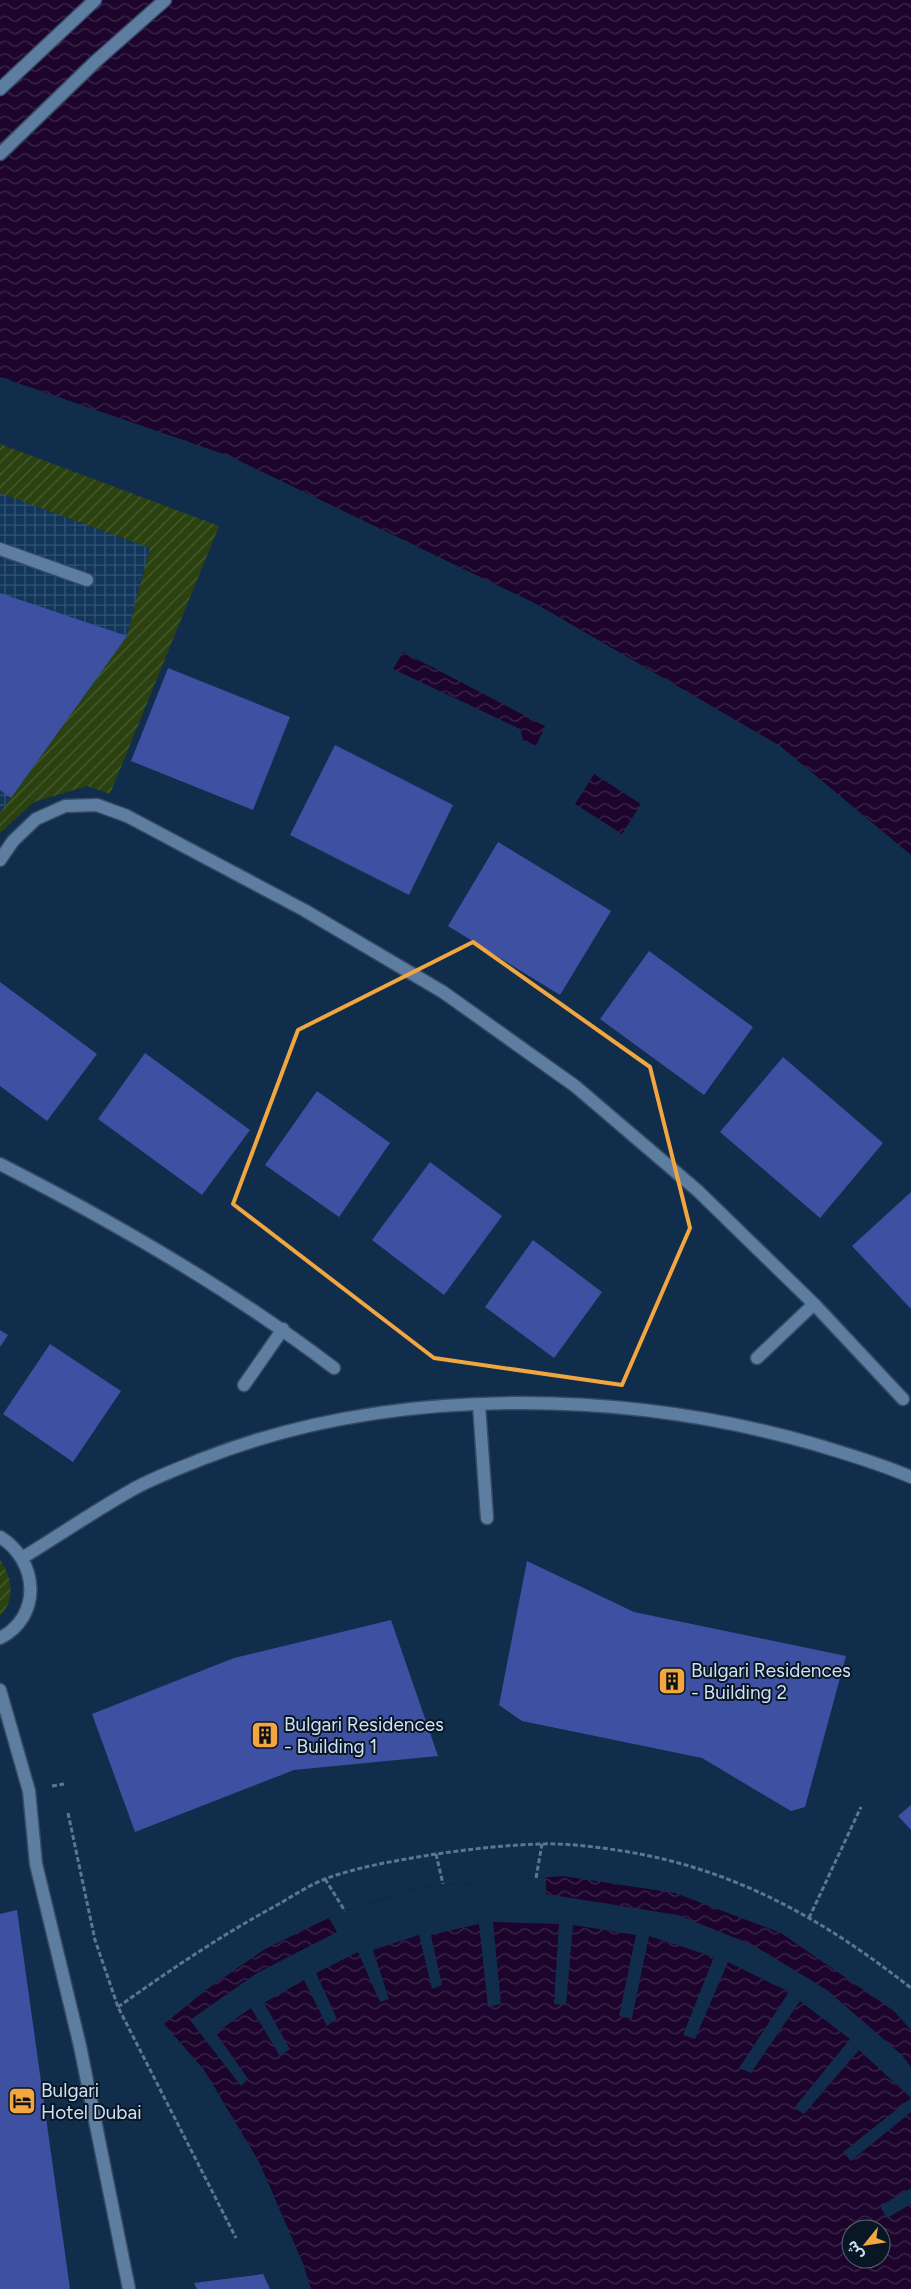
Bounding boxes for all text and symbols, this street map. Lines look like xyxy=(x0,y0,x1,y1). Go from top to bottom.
place label: Bulgari Residences - Building 2 xyxy=(691,1659,851,1704)
building icon: Bulgari Residences - Building 2 xyxy=(657,1666,687,1696)
place label: Bulgari Residences - Building 1 xyxy=(284,1713,444,1758)
building icon: Bulgari Residences - Building 1 xyxy=(250,1720,280,1750)
place label: Bulgari Hotel Dubai xyxy=(41,2079,142,2124)
hotel icon: Bulgari Hotel Dubai xyxy=(7,2086,37,2116)
north arrow xyxy=(841,2219,891,2269)
text: ش xyxy=(843,2238,867,2263)

